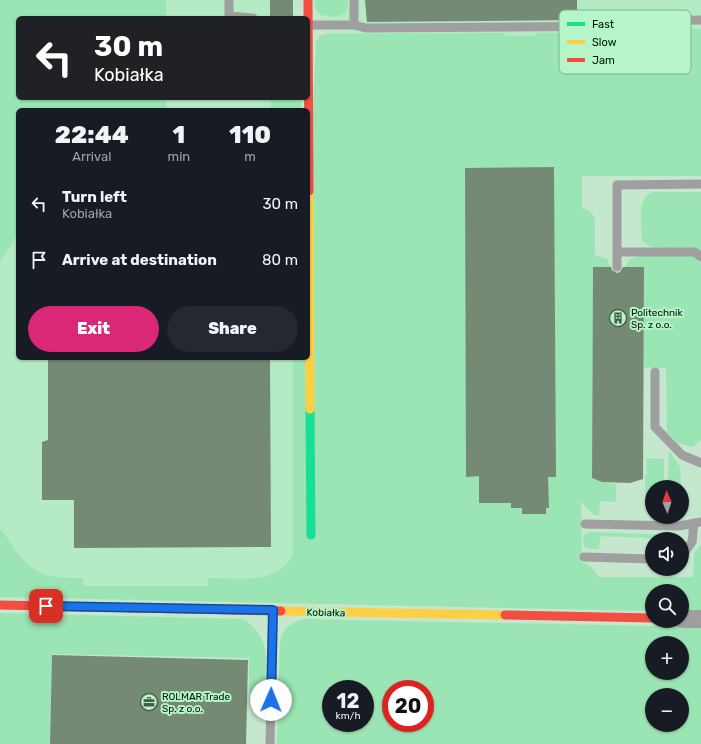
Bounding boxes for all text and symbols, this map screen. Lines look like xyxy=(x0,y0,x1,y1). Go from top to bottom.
legend xyxy=(559,10,691,74)
text: Fast xyxy=(592,18,615,31)
text: 30 m xyxy=(94,30,163,63)
icon: left xyxy=(28,32,80,84)
text: Slow xyxy=(592,36,617,49)
text: Jam xyxy=(592,54,615,67)
text: Kobiałka xyxy=(94,64,164,86)
text: 22:44 xyxy=(55,121,129,149)
text: 1 xyxy=(173,121,185,149)
text: 110 xyxy=(229,121,271,149)
text: Arrival xyxy=(72,149,111,164)
text: min xyxy=(168,149,190,164)
text: m xyxy=(244,149,256,164)
text: Turn left xyxy=(62,188,127,206)
icon: left xyxy=(28,193,50,215)
text: 30 m xyxy=(262,195,298,213)
text: Kobiałka xyxy=(62,206,112,221)
icon: arrive xyxy=(28,249,50,271)
text: Arrive at destination xyxy=(62,251,217,269)
text: 80 m xyxy=(262,251,298,269)
button: Exit xyxy=(28,306,159,352)
button: Share xyxy=(167,306,298,352)
place label: Politechnik Sp. z o.o. xyxy=(631,307,684,331)
building icon: Politechnik Sp. z o.o. xyxy=(608,308,628,328)
north arrow xyxy=(645,480,689,524)
map controls xyxy=(645,480,689,732)
button: sound xyxy=(645,532,689,576)
button: search xyxy=(645,584,689,628)
pin xyxy=(29,589,63,623)
icon: arrive xyxy=(35,595,57,617)
street label: Kobiałka xyxy=(307,607,345,619)
button: + xyxy=(645,636,689,680)
position arrow xyxy=(250,679,292,721)
speed limit sign: 20 xyxy=(382,680,434,732)
button: − xyxy=(645,688,689,732)
text: 12 xyxy=(337,689,359,713)
place label: ROLMAR Trade Sp. z o.o. xyxy=(162,691,230,715)
office icon: ROLMAR Trade Sp. z o.o. xyxy=(139,692,159,712)
text: km/h xyxy=(336,710,360,722)

